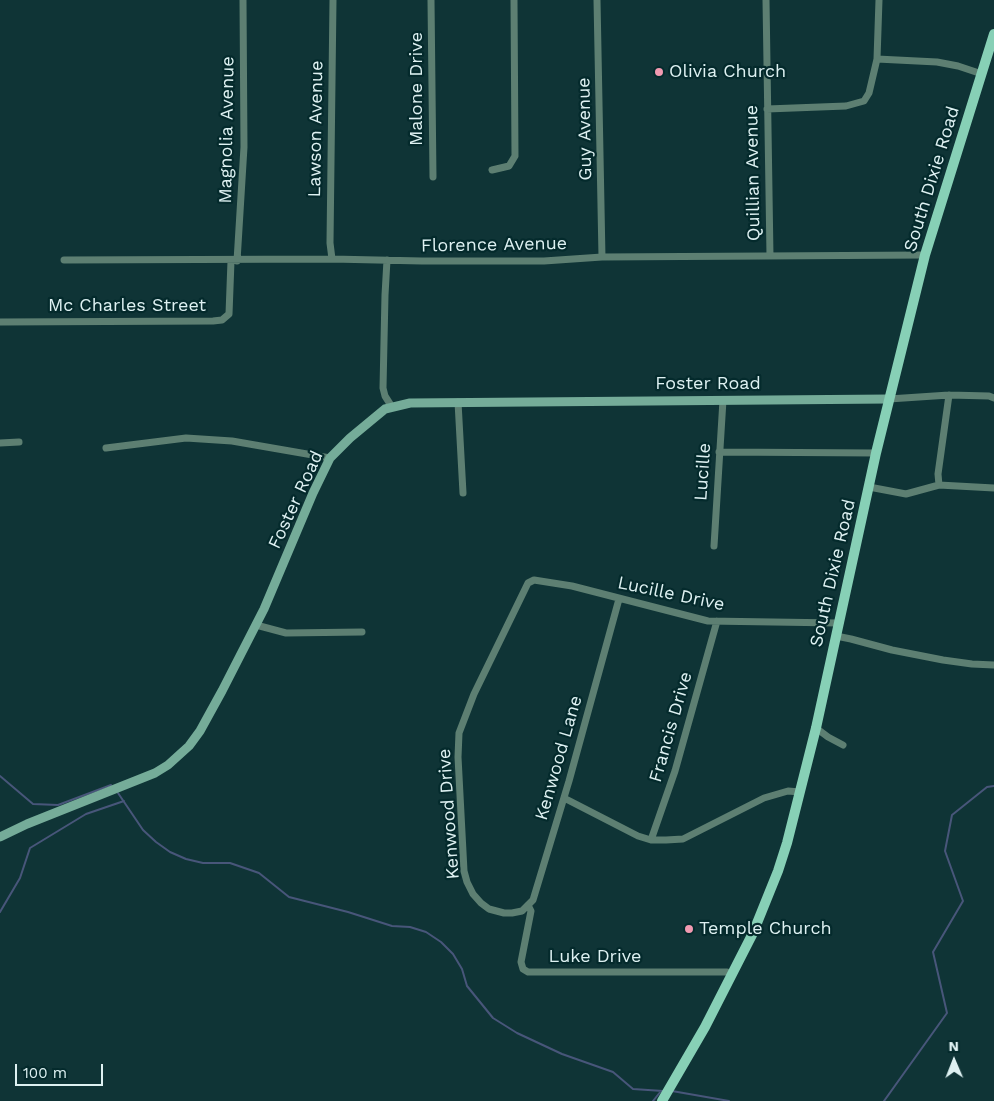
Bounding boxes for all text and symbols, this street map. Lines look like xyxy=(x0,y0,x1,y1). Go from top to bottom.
street label: Malone Drive xyxy=(406,32,428,146)
street label: Magnolia Avenue xyxy=(215,56,239,204)
street label: Lawson Avenue xyxy=(304,60,328,198)
place label: Olivia Church xyxy=(669,61,786,83)
marker: Olivia Church xyxy=(653,66,665,78)
street label: Guy Avenue xyxy=(573,77,597,181)
street label: South Dixie Road xyxy=(900,104,964,254)
street label: Quillian Avenue xyxy=(741,105,765,241)
street label: Florence Avenue xyxy=(421,233,567,257)
street label: Mc Charles Street xyxy=(48,295,206,317)
street label: Foster Road xyxy=(655,373,761,395)
street label: Lucille xyxy=(690,442,716,502)
street label: Foster Road xyxy=(264,448,328,552)
street label: South Dixie Road xyxy=(806,497,860,649)
street label: Lucille Drive xyxy=(616,572,726,616)
street label: Francis Drive xyxy=(645,669,697,785)
street label: Kenwood Lane xyxy=(531,693,587,823)
street label: Kenwood Drive xyxy=(434,748,464,880)
place label: Temple Church xyxy=(699,918,832,940)
marker: Temple Church xyxy=(683,923,695,935)
street label: Luke Drive xyxy=(549,946,641,968)
north arrow xyxy=(929,1036,979,1086)
text: N xyxy=(948,1038,959,1054)
scale bar xyxy=(18,1054,105,1086)
text: 100 m xyxy=(23,1064,67,1082)

